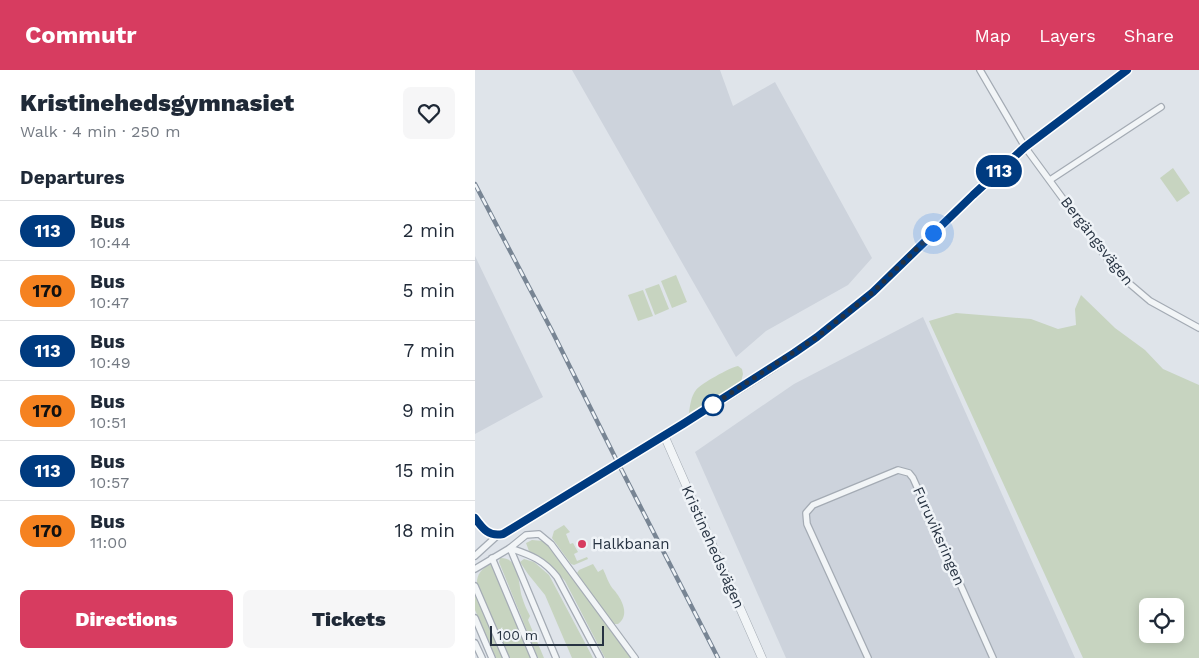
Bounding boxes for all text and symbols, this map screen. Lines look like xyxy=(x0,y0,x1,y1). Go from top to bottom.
text: Commutr xyxy=(25,21,137,49)
text: Map xyxy=(974,25,1011,46)
text: Layers xyxy=(1039,25,1096,46)
text: Share xyxy=(1124,25,1174,46)
button: heart xyxy=(403,87,455,139)
text: Kristinehedsgymnasiet xyxy=(20,89,294,117)
text: Walk · 4 min · 250 m xyxy=(20,122,180,141)
line badge: 113 xyxy=(970,155,1028,187)
text: 113 xyxy=(986,160,1012,181)
text: Departures xyxy=(20,166,125,189)
street label: Bergängsvägen xyxy=(1057,193,1137,289)
text: Bus xyxy=(90,210,125,233)
text: 2 min xyxy=(403,219,455,242)
text: 113 xyxy=(34,220,61,241)
your location xyxy=(921,221,946,246)
text: 10:44 xyxy=(90,233,130,252)
text: Bus xyxy=(90,270,125,293)
text: 5 min xyxy=(403,279,455,302)
text: 170 xyxy=(33,280,62,301)
text: 10:47 xyxy=(90,293,129,312)
text: Bus xyxy=(90,330,125,353)
text: 7 min xyxy=(404,339,455,362)
text: 113 xyxy=(34,340,61,361)
text: 10:49 xyxy=(90,353,131,372)
text: Bus xyxy=(90,390,125,413)
unlabelled marker xyxy=(702,394,724,416)
text: 9 min xyxy=(402,399,455,422)
text: 170 xyxy=(33,400,62,421)
text: 10:51 xyxy=(90,413,126,432)
text: Bus xyxy=(90,450,125,473)
text: 15 min xyxy=(395,459,455,482)
text: 113 xyxy=(34,460,61,481)
text: 10:57 xyxy=(90,473,129,492)
street label: Kristinehedsvägen xyxy=(678,483,748,611)
street label: Furuviksringen xyxy=(909,484,969,588)
text: Bus xyxy=(90,510,125,533)
text: 18 min xyxy=(394,519,455,542)
text: 170 xyxy=(33,520,62,541)
text: 11:00 xyxy=(90,533,127,552)
place label: Halkbanan xyxy=(592,535,669,553)
marker: Halkbanan xyxy=(576,538,588,550)
button: Directions xyxy=(20,590,233,648)
button: Tickets xyxy=(243,590,455,648)
map controls xyxy=(1139,598,1184,643)
button: locate xyxy=(1139,598,1184,643)
scale bar xyxy=(490,623,604,646)
text: 100 m xyxy=(497,627,538,643)

